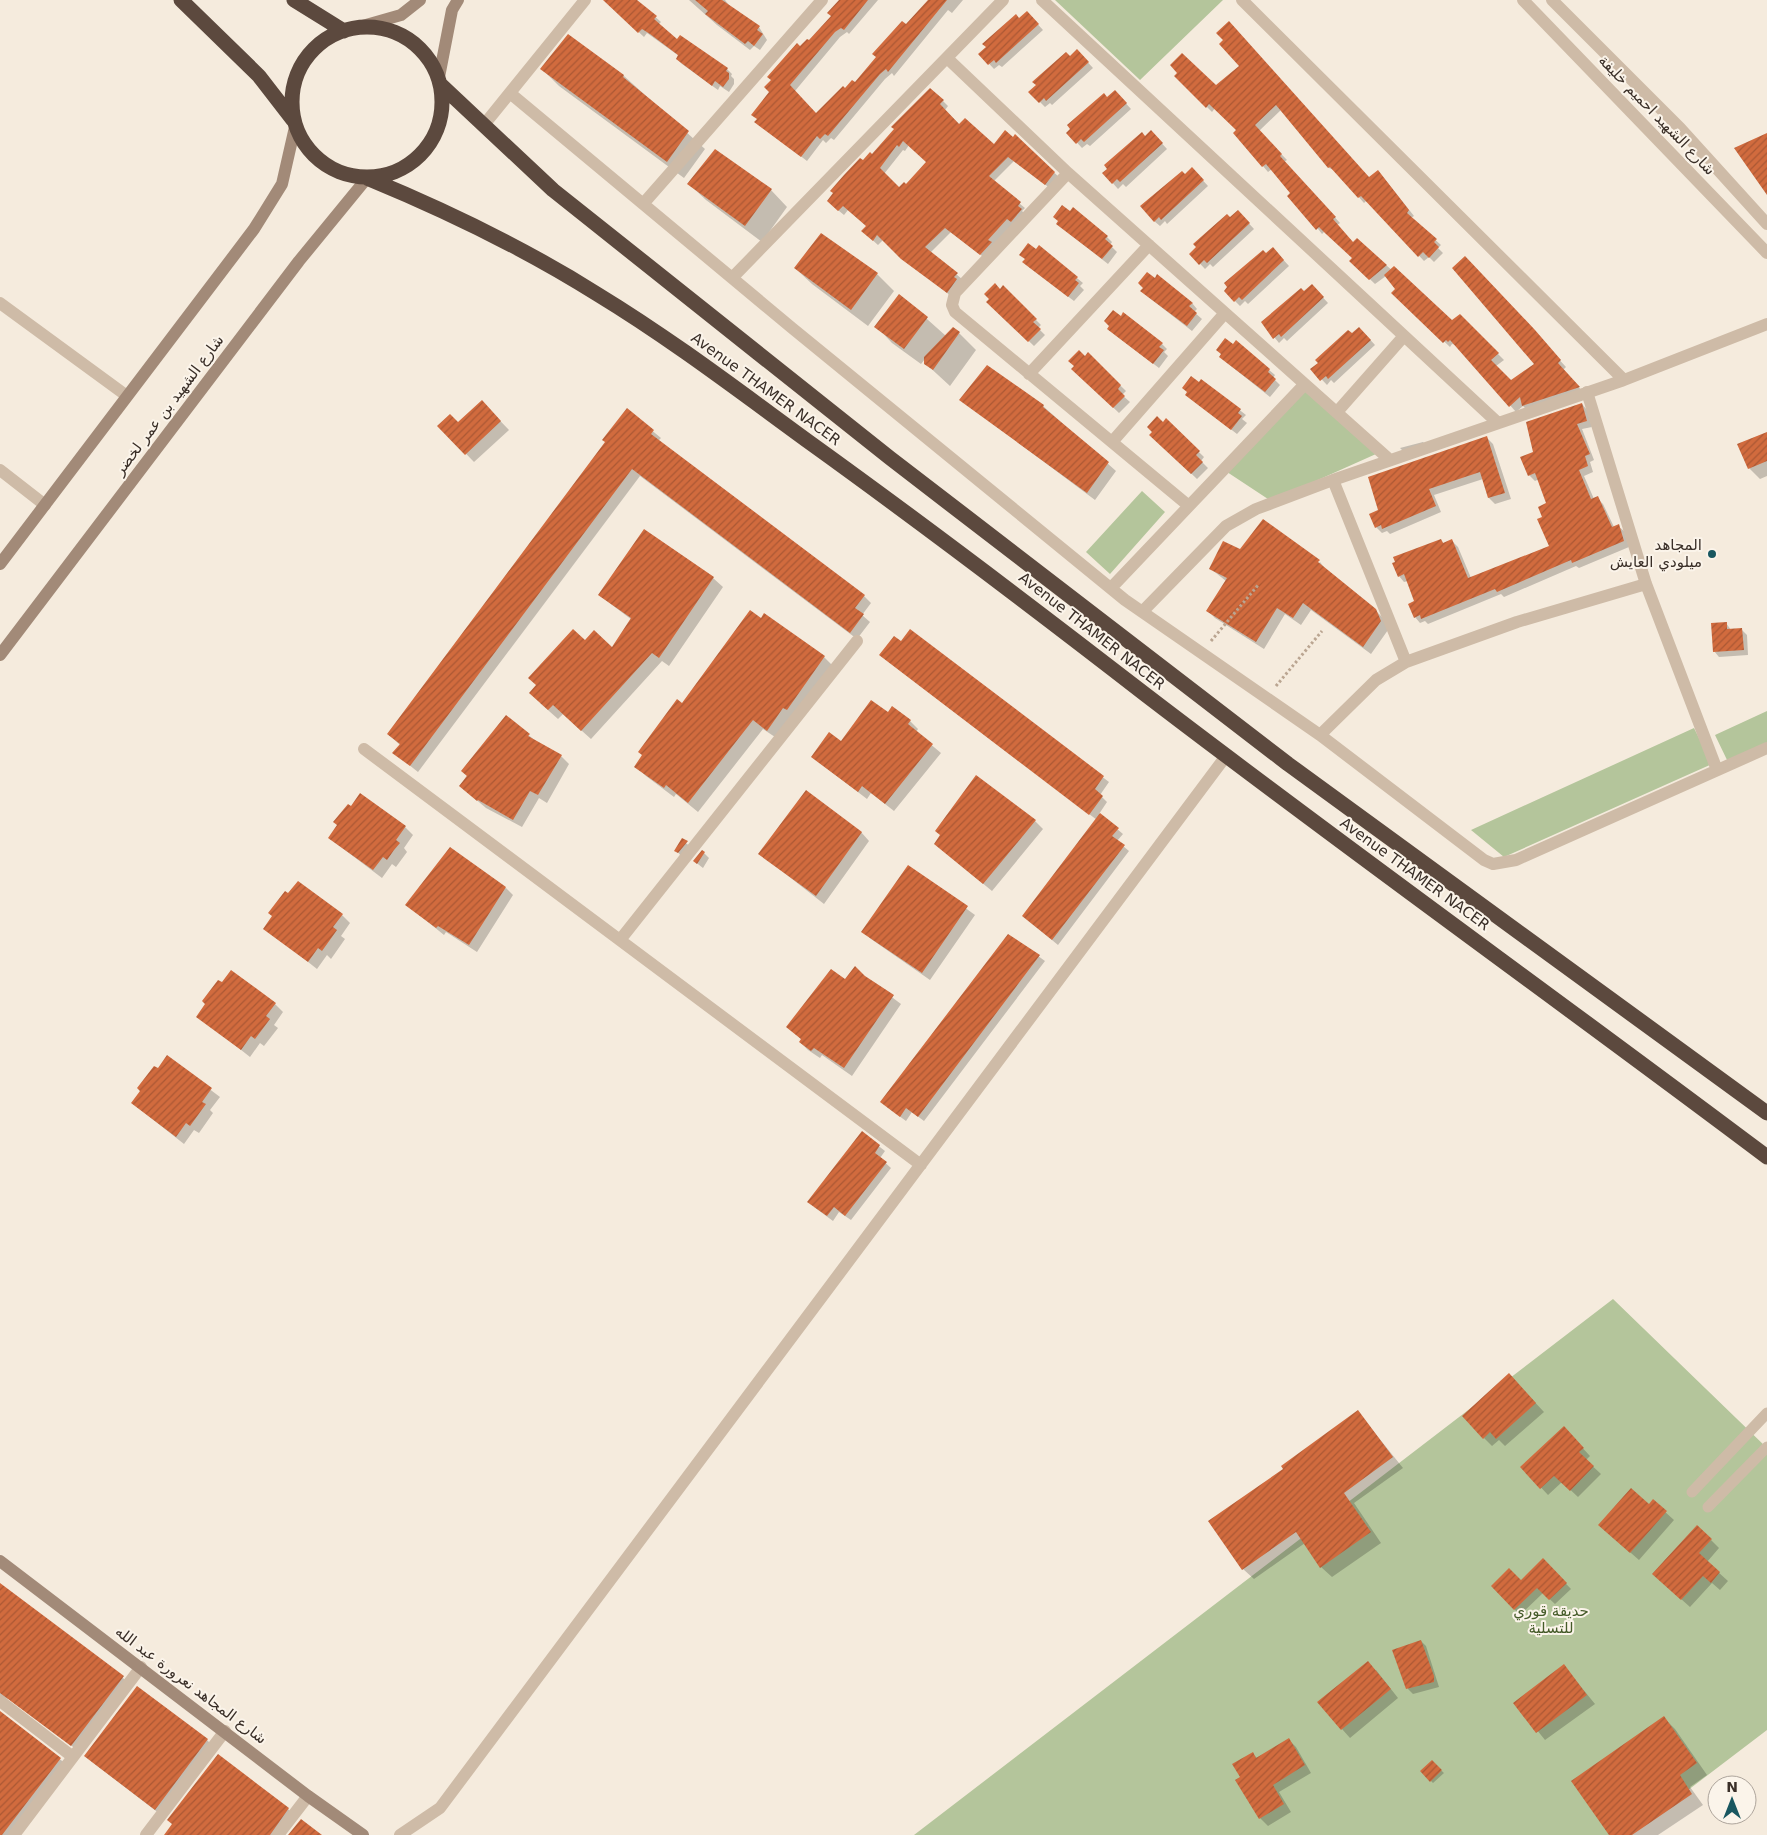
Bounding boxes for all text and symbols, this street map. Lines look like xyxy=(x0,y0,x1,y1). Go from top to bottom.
street label: شارع الشهيد احميم خليفة xyxy=(1595,51,1719,179)
street label: Avenue THAMER NACER xyxy=(688,329,844,449)
street label: شارع الشهيد بن عمر لخضر xyxy=(110,331,228,479)
place label: المجاهد ميلودي العايش xyxy=(1610,536,1702,572)
marker: المجاهد ميلودي العايش xyxy=(1706,548,1718,560)
street label: Avenue THAMER NACER xyxy=(1015,568,1169,694)
street label: Avenue THAMER NACER xyxy=(1337,814,1493,934)
park label: حديقة قوري للتسلية xyxy=(1513,1602,1589,1637)
street label: شارع المجاهد نعرورة عبد الله xyxy=(112,1622,270,1748)
north arrow xyxy=(1707,1775,1757,1825)
text: N xyxy=(1726,1779,1738,1795)

